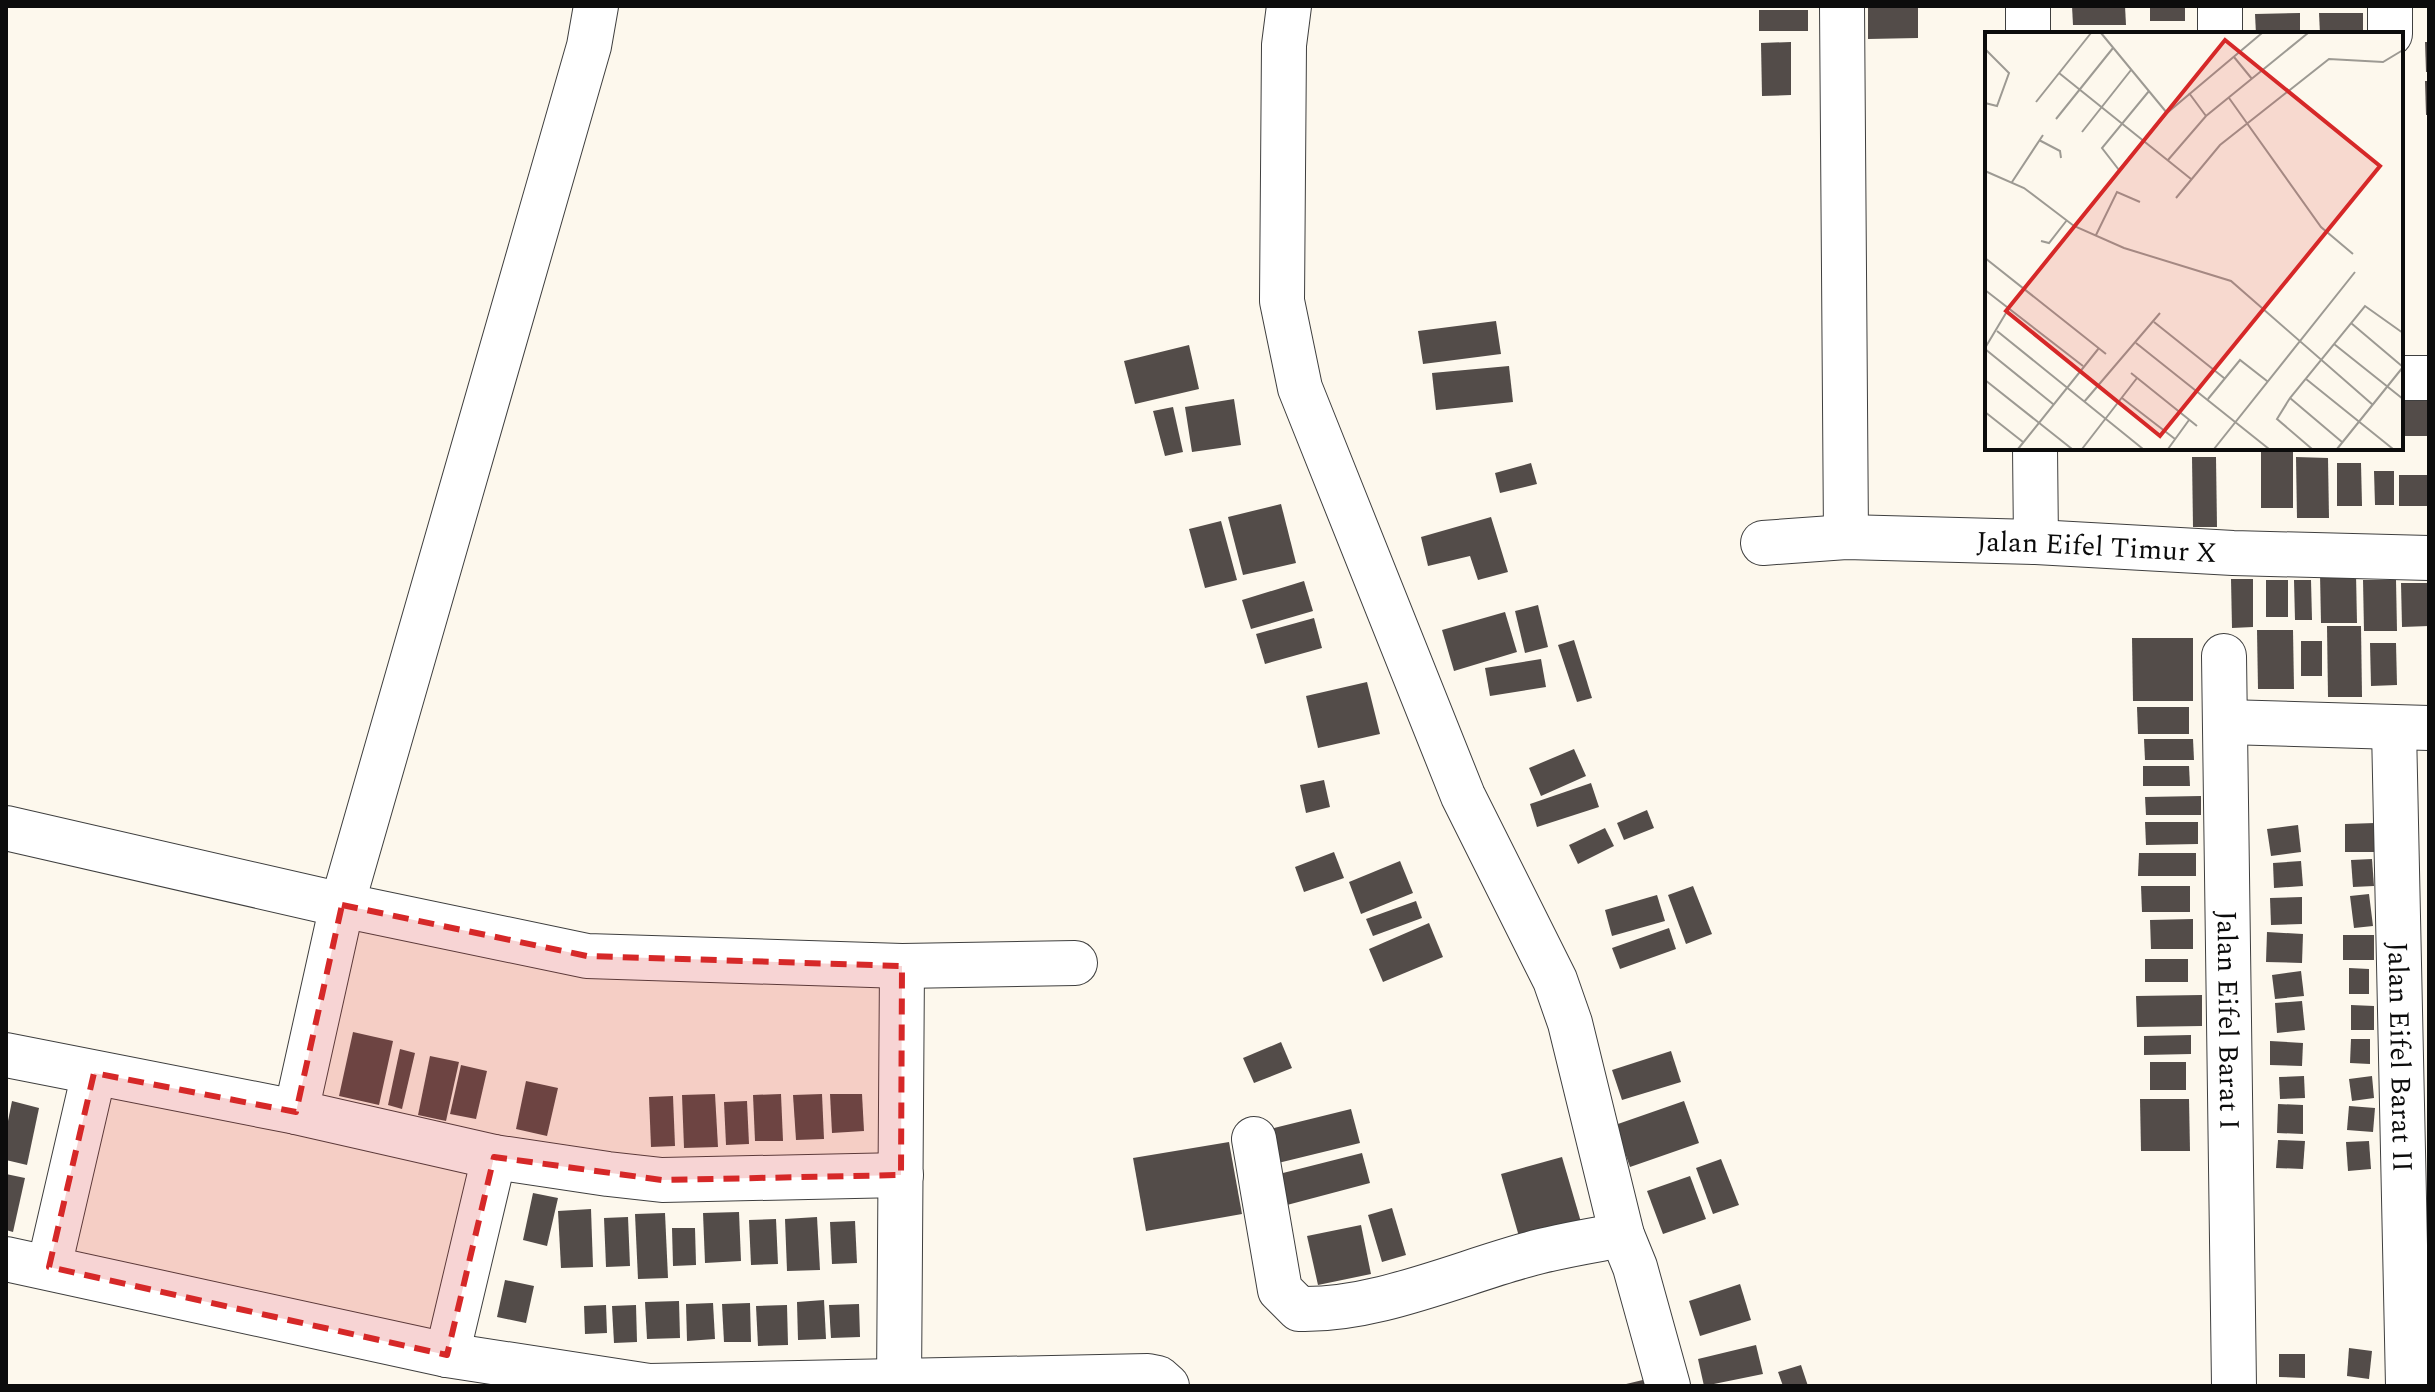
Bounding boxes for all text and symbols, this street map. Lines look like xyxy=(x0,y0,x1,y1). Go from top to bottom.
inset map xyxy=(1985,32,2403,450)
street label: Jalan Eifel Timur X xyxy=(1976,520,2218,575)
street label: Jalan Eifel Barat I xyxy=(2204,910,2250,1130)
street label: Jalan Eifel Barat II xyxy=(2376,941,2423,1173)

